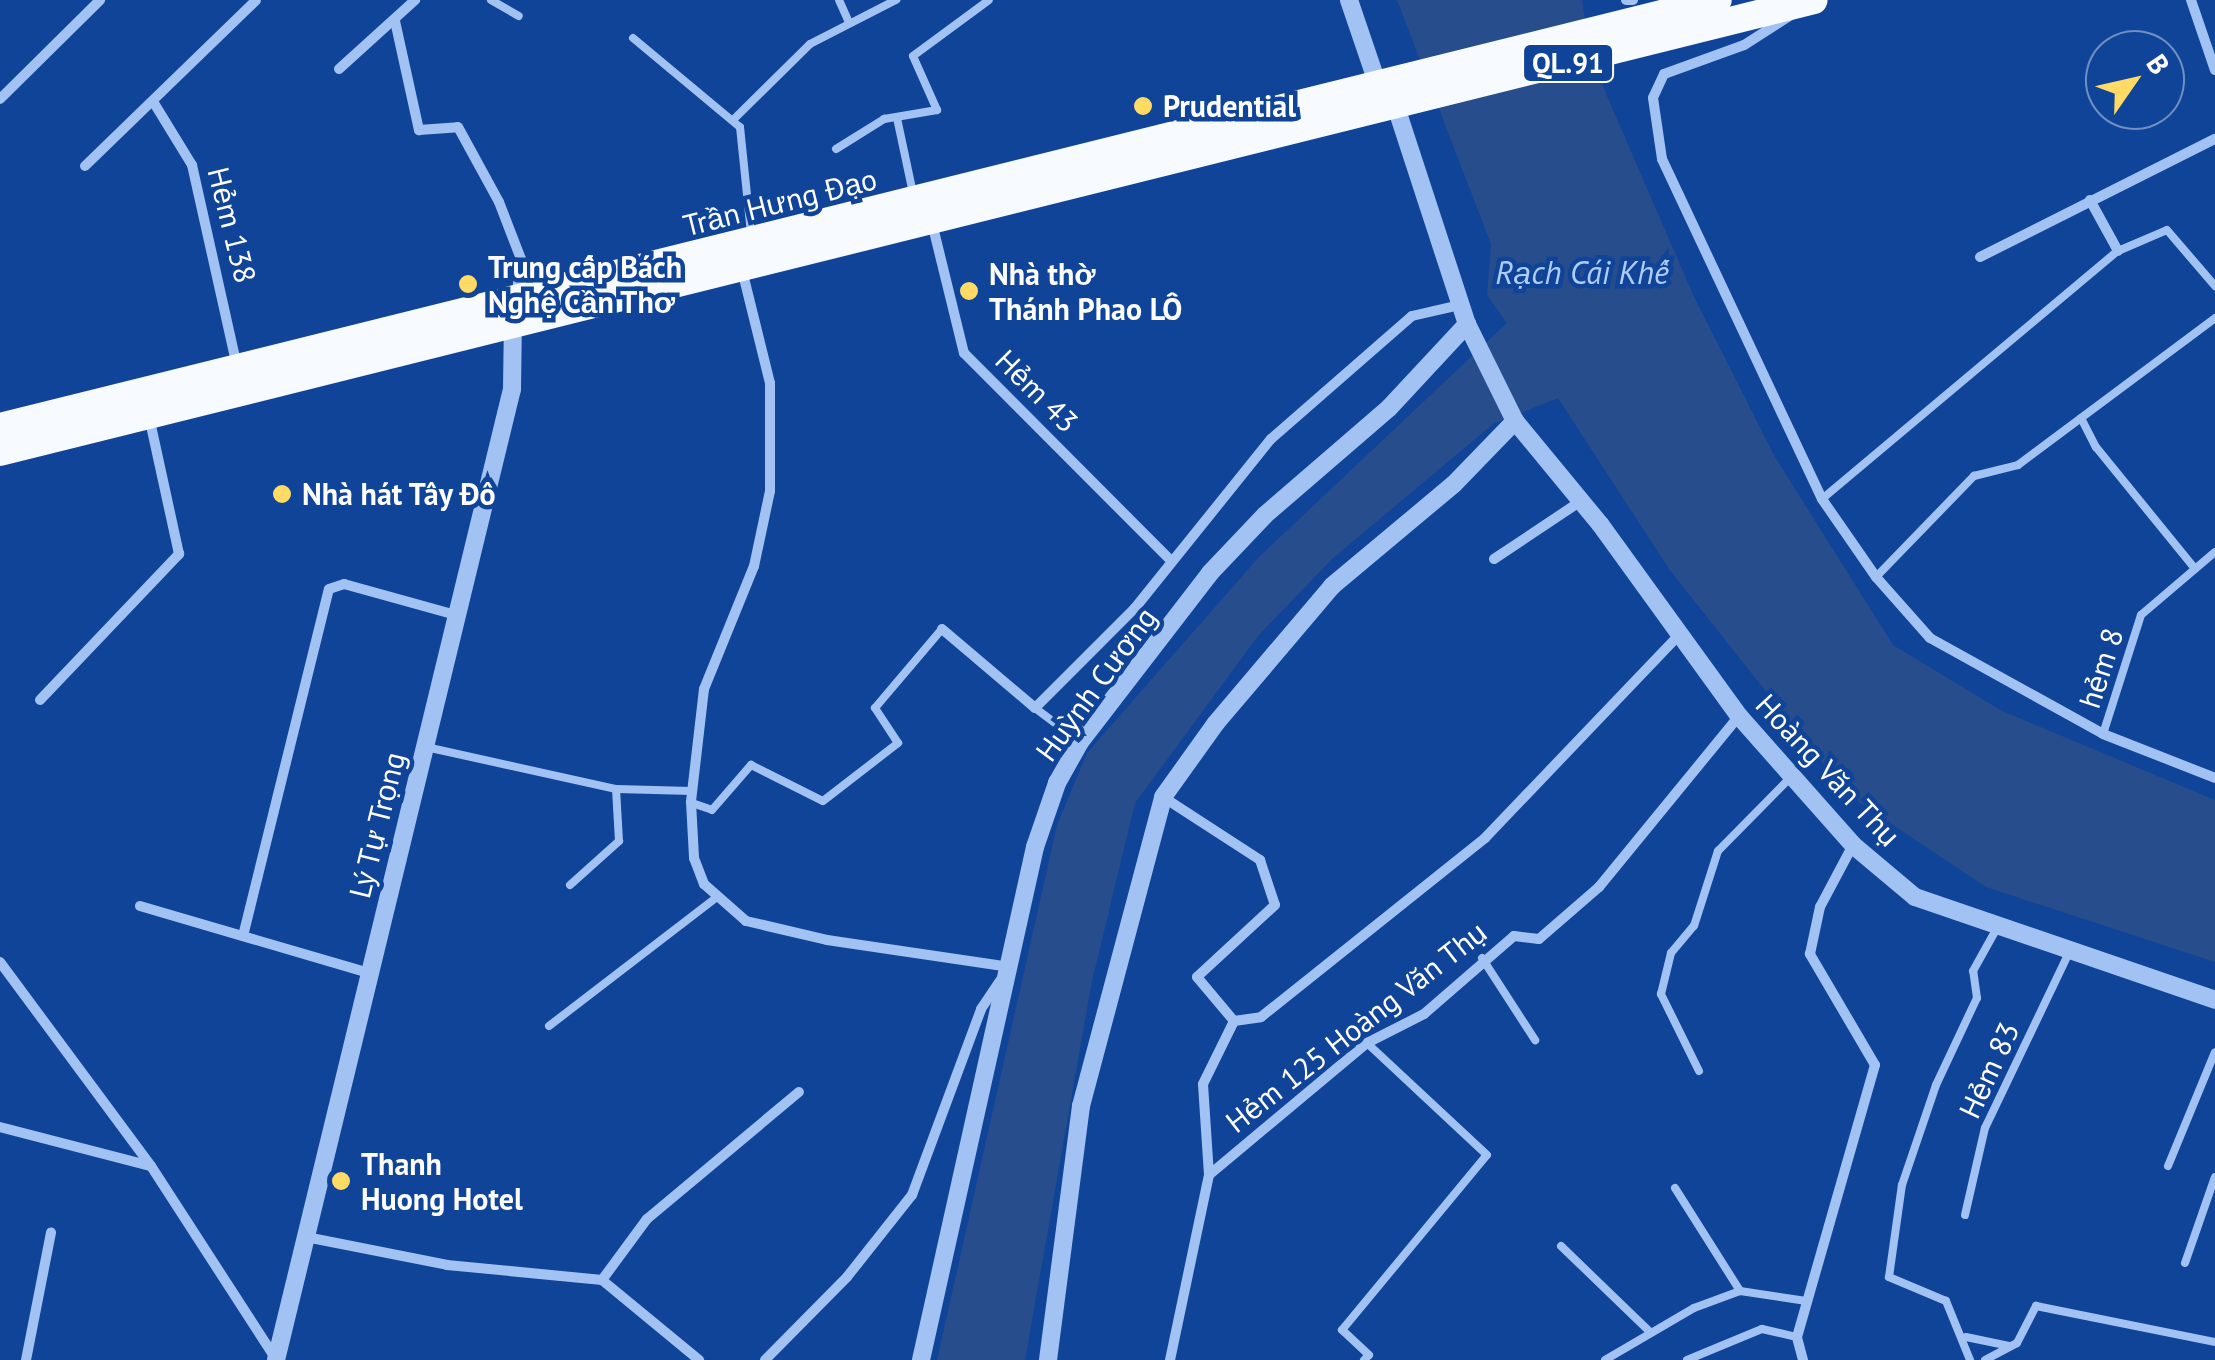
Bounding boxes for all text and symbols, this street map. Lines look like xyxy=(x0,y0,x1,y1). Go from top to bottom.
north arrow xyxy=(2085,30,2185,130)
road number: QL.91 xyxy=(1520,40,1616,86)
text: B xyxy=(2139,47,2179,81)
place label: Prudential xyxy=(1163,88,1296,124)
marker: Prudential xyxy=(1132,95,1154,117)
street label: Trần Hưng Đạo xyxy=(680,161,880,243)
street label: Hẻm 138 xyxy=(200,163,264,287)
place label: Trung cấp Bách Nghệ Cần Thơ xyxy=(488,249,682,320)
water label: Rạch Cái Khế xyxy=(1495,253,1669,291)
place label: Nhà thờ Thánh Phao LÔ xyxy=(989,256,1182,326)
marker: Trung cấp Bách Nghệ Cần Thơ xyxy=(457,273,479,295)
marker: Nhà thờ Thánh Phao LÔ xyxy=(958,280,980,302)
street label: Hẻm 43 xyxy=(988,342,1086,440)
place label: Nhà hát Tây Đô xyxy=(302,476,498,512)
marker: Nhà hát Tây Đô xyxy=(271,483,293,505)
street label: Huỳnh Cương xyxy=(1028,600,1164,768)
street label: hẻm 8 xyxy=(2071,624,2131,712)
street label: Hoàng Văn Thụ xyxy=(1748,686,1908,854)
street label: Lý Tự Trọng xyxy=(341,747,413,903)
street label: Hẻm 125 Hoàng Văn Thụ xyxy=(1218,914,1494,1140)
street label: Hẻm 83 xyxy=(1951,1016,2027,1124)
place label: Thanh Huong Hotel xyxy=(361,1146,523,1216)
marker: Thanh Huong Hotel xyxy=(330,1170,352,1192)

